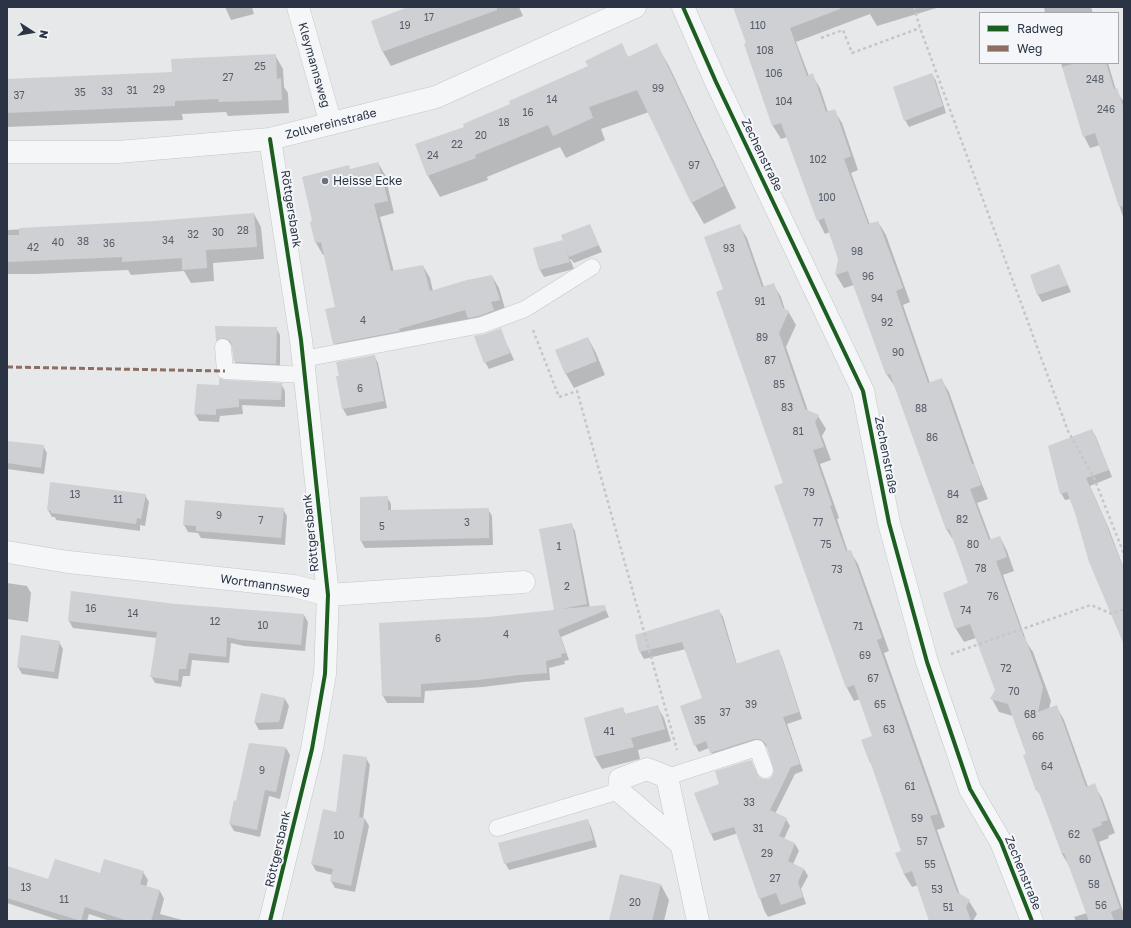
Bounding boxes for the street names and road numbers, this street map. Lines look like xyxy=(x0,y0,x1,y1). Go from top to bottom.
street label: Kleymannsweg xyxy=(295,21,333,109)
street label: Zollvereinstraße xyxy=(284,106,378,142)
street label: Zechenstraße xyxy=(738,117,786,193)
street label: Röttgersbank xyxy=(278,169,304,249)
street label: Zechenstraße xyxy=(871,415,901,495)
street label: Röttgersbank xyxy=(300,493,322,573)
street label: Wortmannsweg xyxy=(219,572,311,598)
street label: Röttgersbank xyxy=(262,809,294,889)
street label: Zechenstraße xyxy=(1002,834,1044,912)

